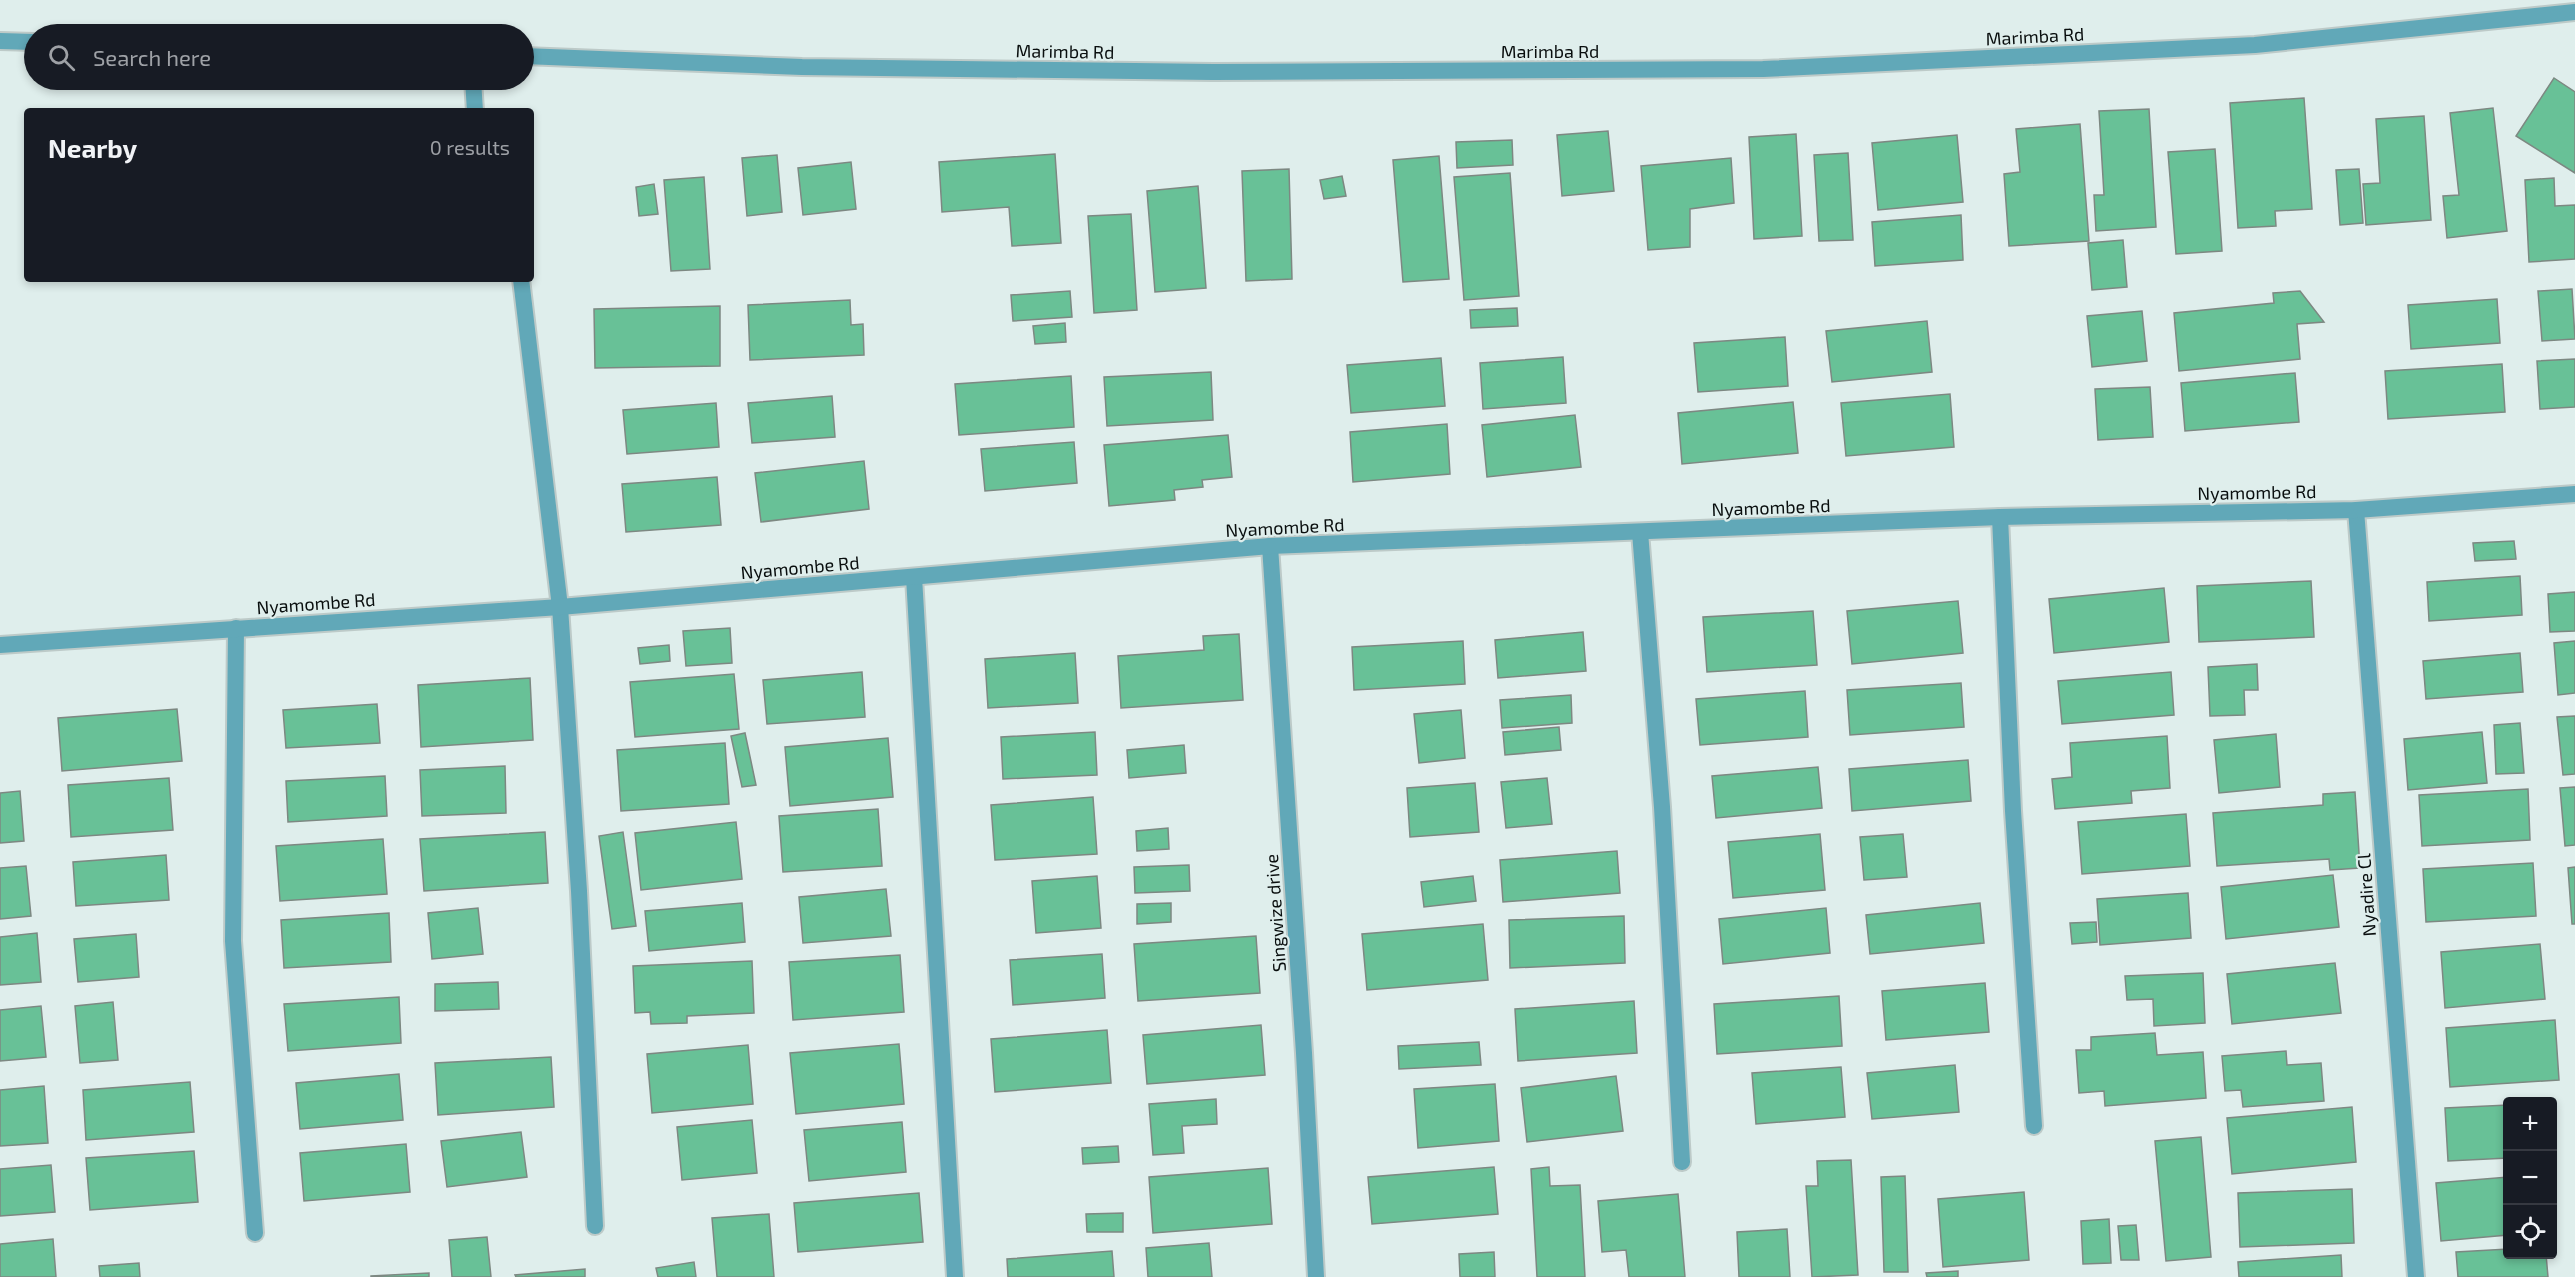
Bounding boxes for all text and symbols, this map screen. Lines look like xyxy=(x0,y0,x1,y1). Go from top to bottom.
street label: Marimba Rd xyxy=(1985,22,2085,50)
search box xyxy=(24,24,534,90)
street label: Marimba Rd xyxy=(1015,39,1115,63)
street label: Marimba Rd xyxy=(1501,40,1599,62)
icon: search xyxy=(45,41,78,74)
text: Search here xyxy=(93,44,211,70)
text: Nearby xyxy=(48,132,137,163)
text: 0 results xyxy=(430,135,510,159)
street label: Nyamombe Rd xyxy=(2197,480,2317,504)
street label: Nyamombe Rd xyxy=(1711,494,1831,520)
street label: Nyamombe Rd xyxy=(1225,513,1345,541)
street label: Nyamombe Rd xyxy=(740,551,860,583)
street label: Nyamombe Rd xyxy=(256,588,376,618)
street label: Nyadire Cl xyxy=(2352,852,2380,937)
street label: Singwize drive xyxy=(1260,853,1290,973)
map controls xyxy=(2503,1097,2557,1259)
button: + xyxy=(2503,1097,2557,1151)
button: − xyxy=(2503,1151,2557,1205)
button: locate xyxy=(2503,1205,2557,1259)

